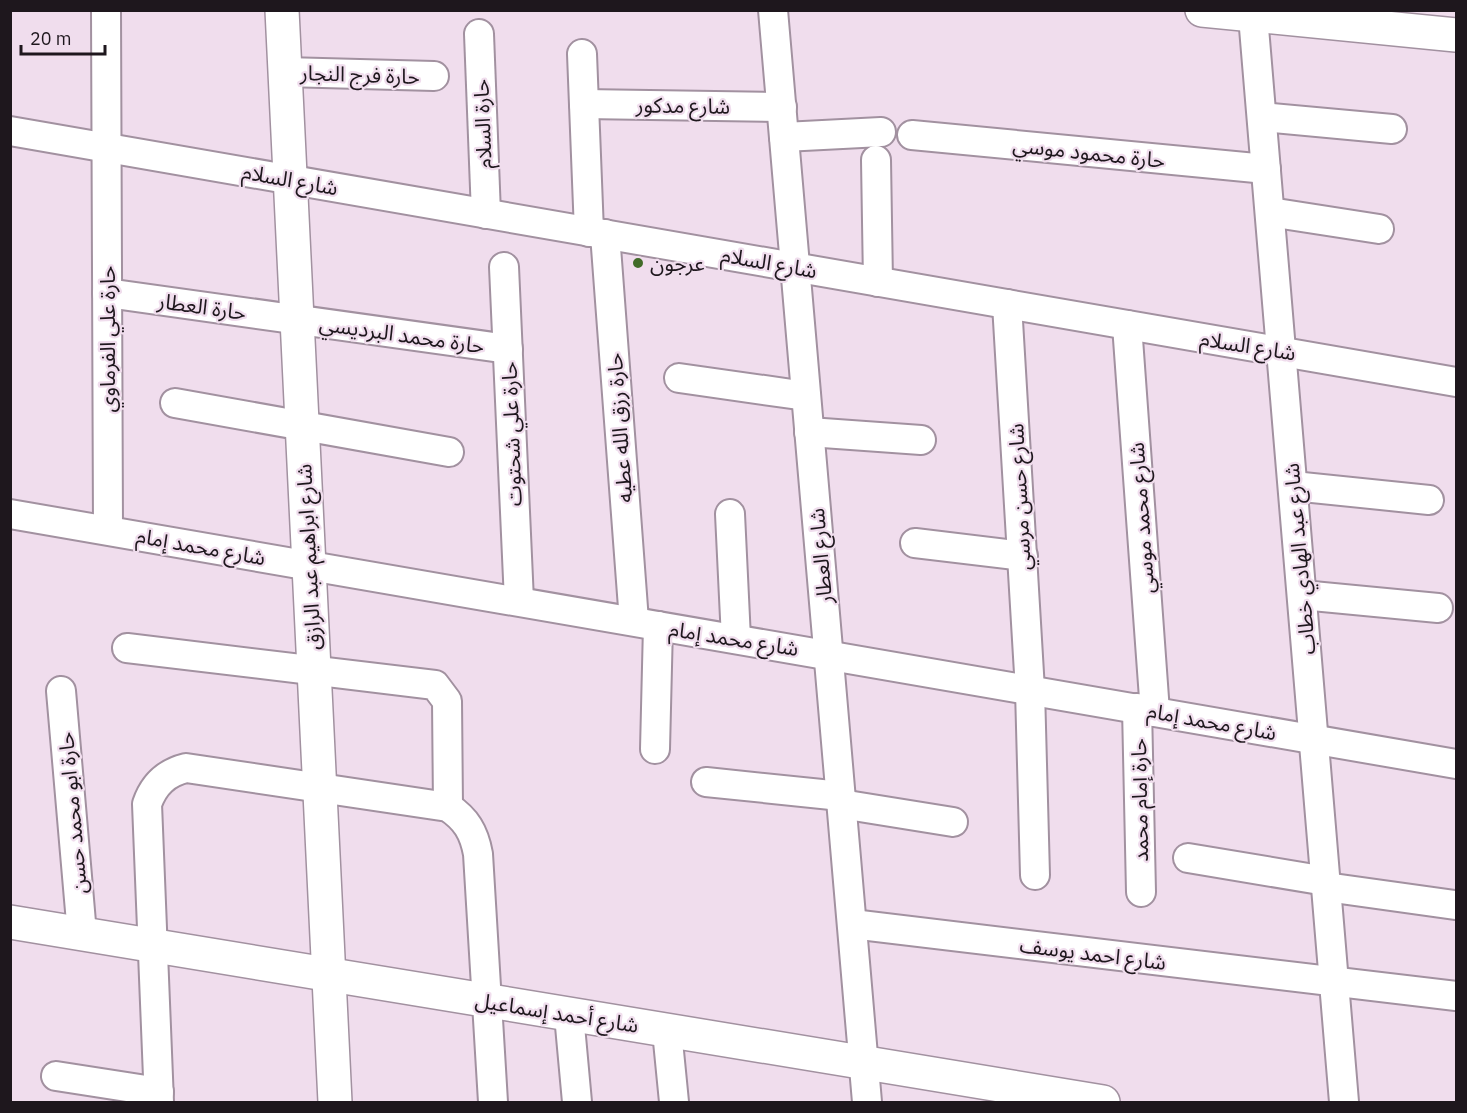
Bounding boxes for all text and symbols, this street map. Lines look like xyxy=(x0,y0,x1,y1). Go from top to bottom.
scale bar xyxy=(21,18,105,56)
text: 20 m xyxy=(30,27,72,50)
street label: حارة فرج النجار xyxy=(299,58,420,92)
street label: حارة السلام xyxy=(466,79,501,169)
street label: شارع مدكور xyxy=(635,90,730,122)
street label: حارة محمود موسي xyxy=(1011,130,1167,177)
street label: شارع السلام xyxy=(239,157,340,204)
street label: شارع السلام xyxy=(718,240,819,287)
place label: عرجون xyxy=(650,249,705,277)
marker: عرجون xyxy=(631,256,645,270)
street label: حارة علي الفرماوي xyxy=(93,266,124,412)
street label: حارة العطار xyxy=(155,286,248,326)
street label: حارة محمد البرديسي xyxy=(317,309,486,362)
street label: شارع السلام xyxy=(1197,324,1298,369)
street label: حارة رزق الله عطيه xyxy=(600,352,638,504)
street label: حارة علي شحتوت xyxy=(494,361,530,507)
street label: شارع حسن مرسي xyxy=(1001,423,1040,571)
street label: شارع محمد موسي xyxy=(1122,441,1163,595)
street label: شارع عبد الهادي خطاب xyxy=(1277,462,1324,656)
street label: شارع ابراهيم عبد الرازق xyxy=(289,463,329,651)
street label: شارع العطار xyxy=(802,507,840,606)
street label: شارع محمد إمام xyxy=(134,521,268,574)
street label: شارع محمد إمام xyxy=(667,614,801,665)
street label: شارع محمد إمام xyxy=(1145,696,1279,749)
street label: حارة ابو محمد حسن xyxy=(51,731,93,895)
street label: حارة إمام محمد xyxy=(1124,738,1157,862)
street label: شارع احمد يوسف xyxy=(1018,930,1168,978)
street label: شارع أحمد إسماعيل xyxy=(473,985,641,1041)

